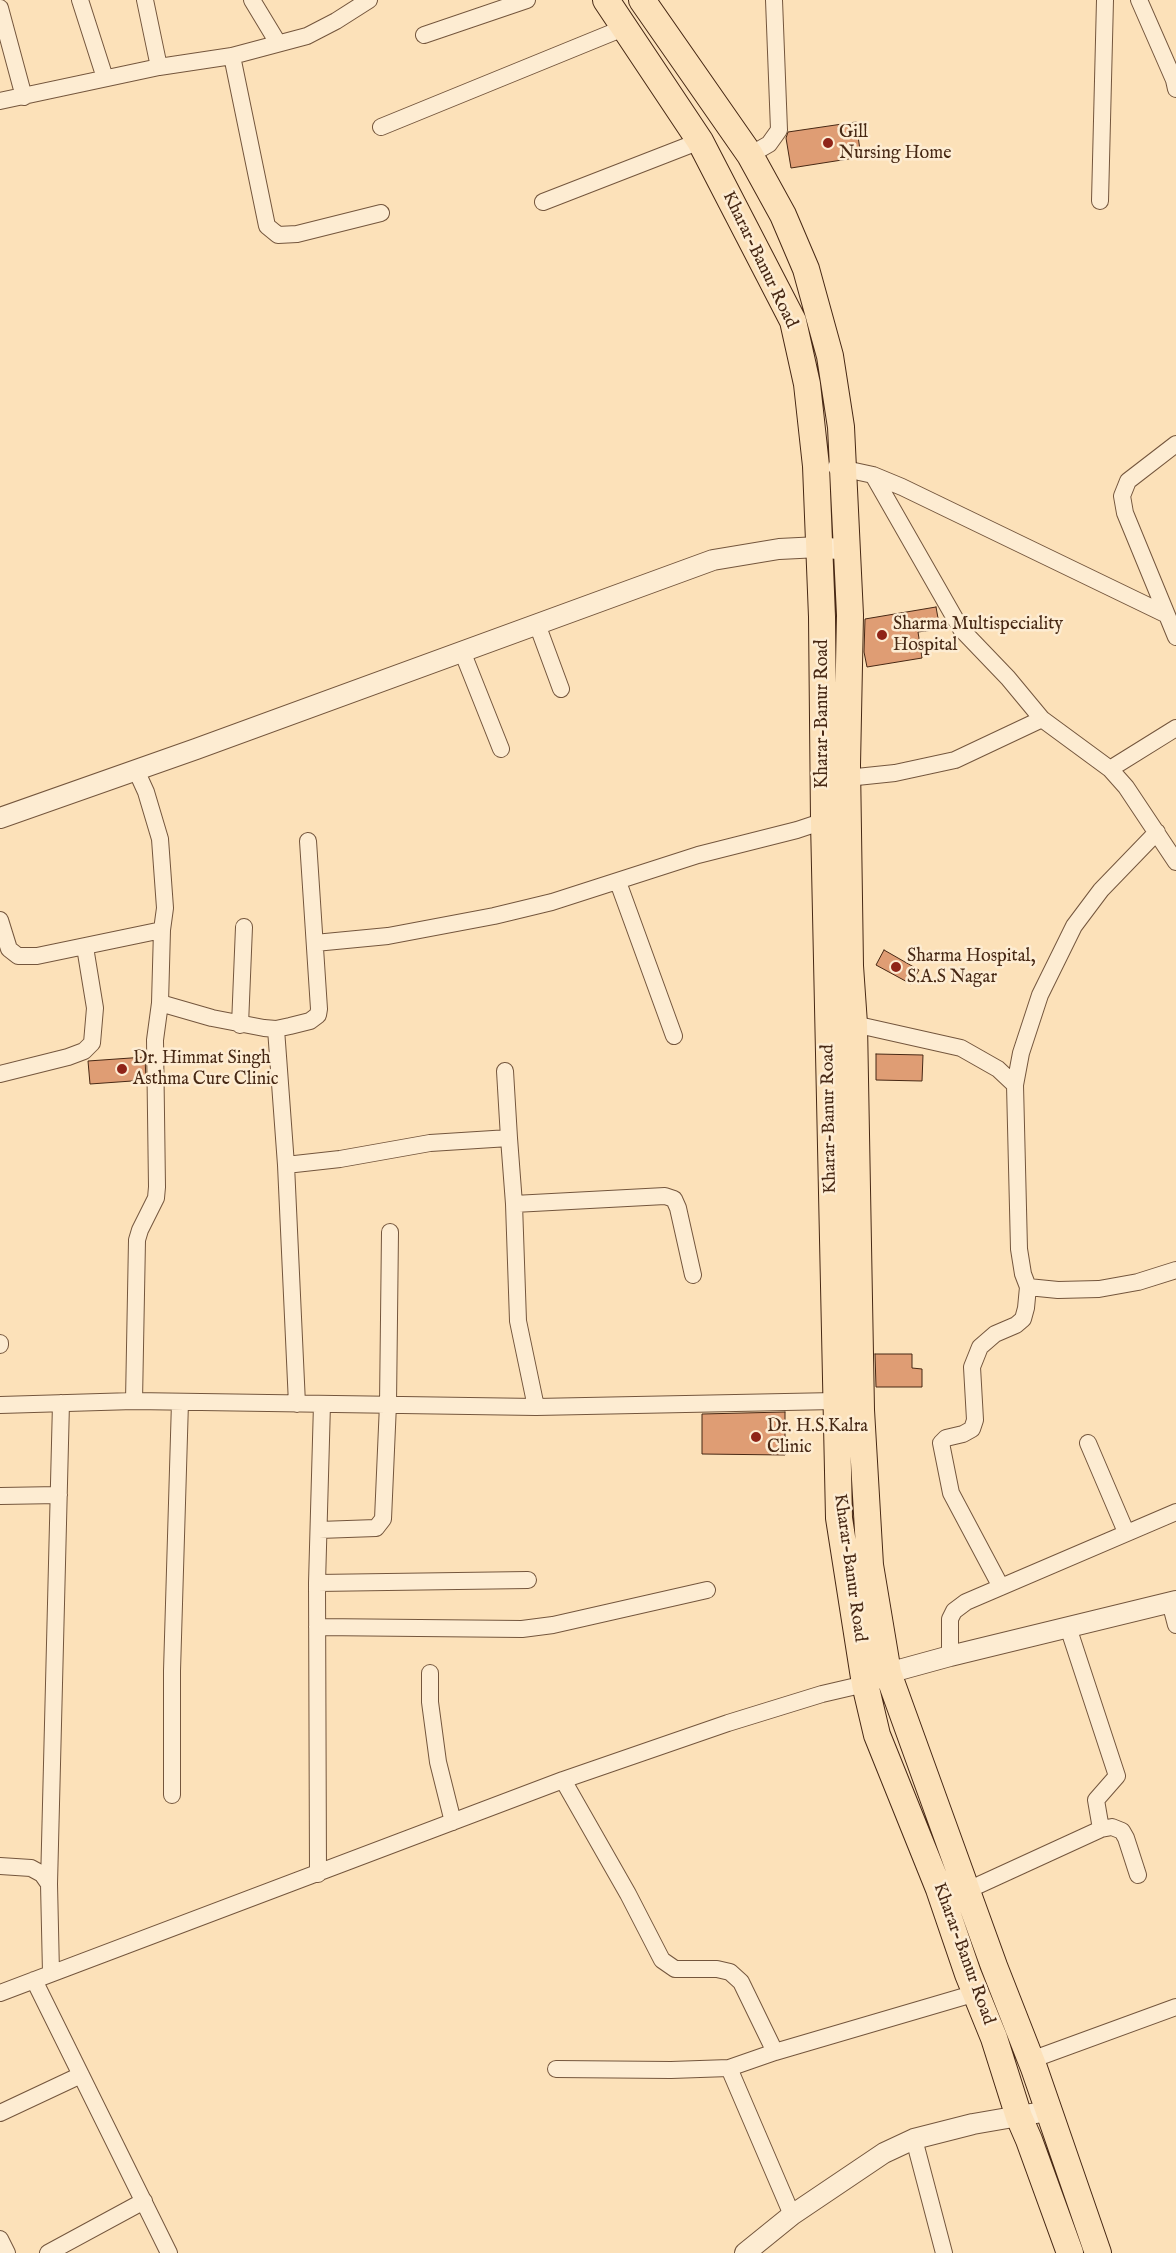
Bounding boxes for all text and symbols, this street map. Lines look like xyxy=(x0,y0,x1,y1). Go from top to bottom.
place label: Gill Nursing Home xyxy=(839,122,951,164)
marker: Gill Nursing Home xyxy=(821,136,835,150)
street label: Kharar-Banur Road xyxy=(717,188,801,332)
place label: Sharma Multispeciality Hospital xyxy=(893,614,1063,656)
marker: Sharma Multispeciality Hospital xyxy=(875,628,889,642)
street label: Kharar-Banur Road xyxy=(812,639,834,789)
place label: Sharma Hospital, S.A.S Nagar xyxy=(907,946,1035,989)
marker: Sharma Hospital, S.A.S Nagar xyxy=(889,960,903,974)
street label: Kharar-Banur Road xyxy=(818,1044,842,1194)
place label: Dr. Himmat Singh Asthma Cure Clinic xyxy=(133,1048,279,1090)
marker: Dr. Himmat Singh Asthma Cure Clinic xyxy=(115,1062,129,1076)
place label: Dr. H.S.Kalra Clinic xyxy=(767,1416,868,1458)
marker: Dr. H.S.Kalra Clinic xyxy=(749,1430,763,1444)
street label: Kharar-Banur Road xyxy=(828,1493,870,1643)
street label: Kharar-Banur Road xyxy=(927,1880,999,2028)

